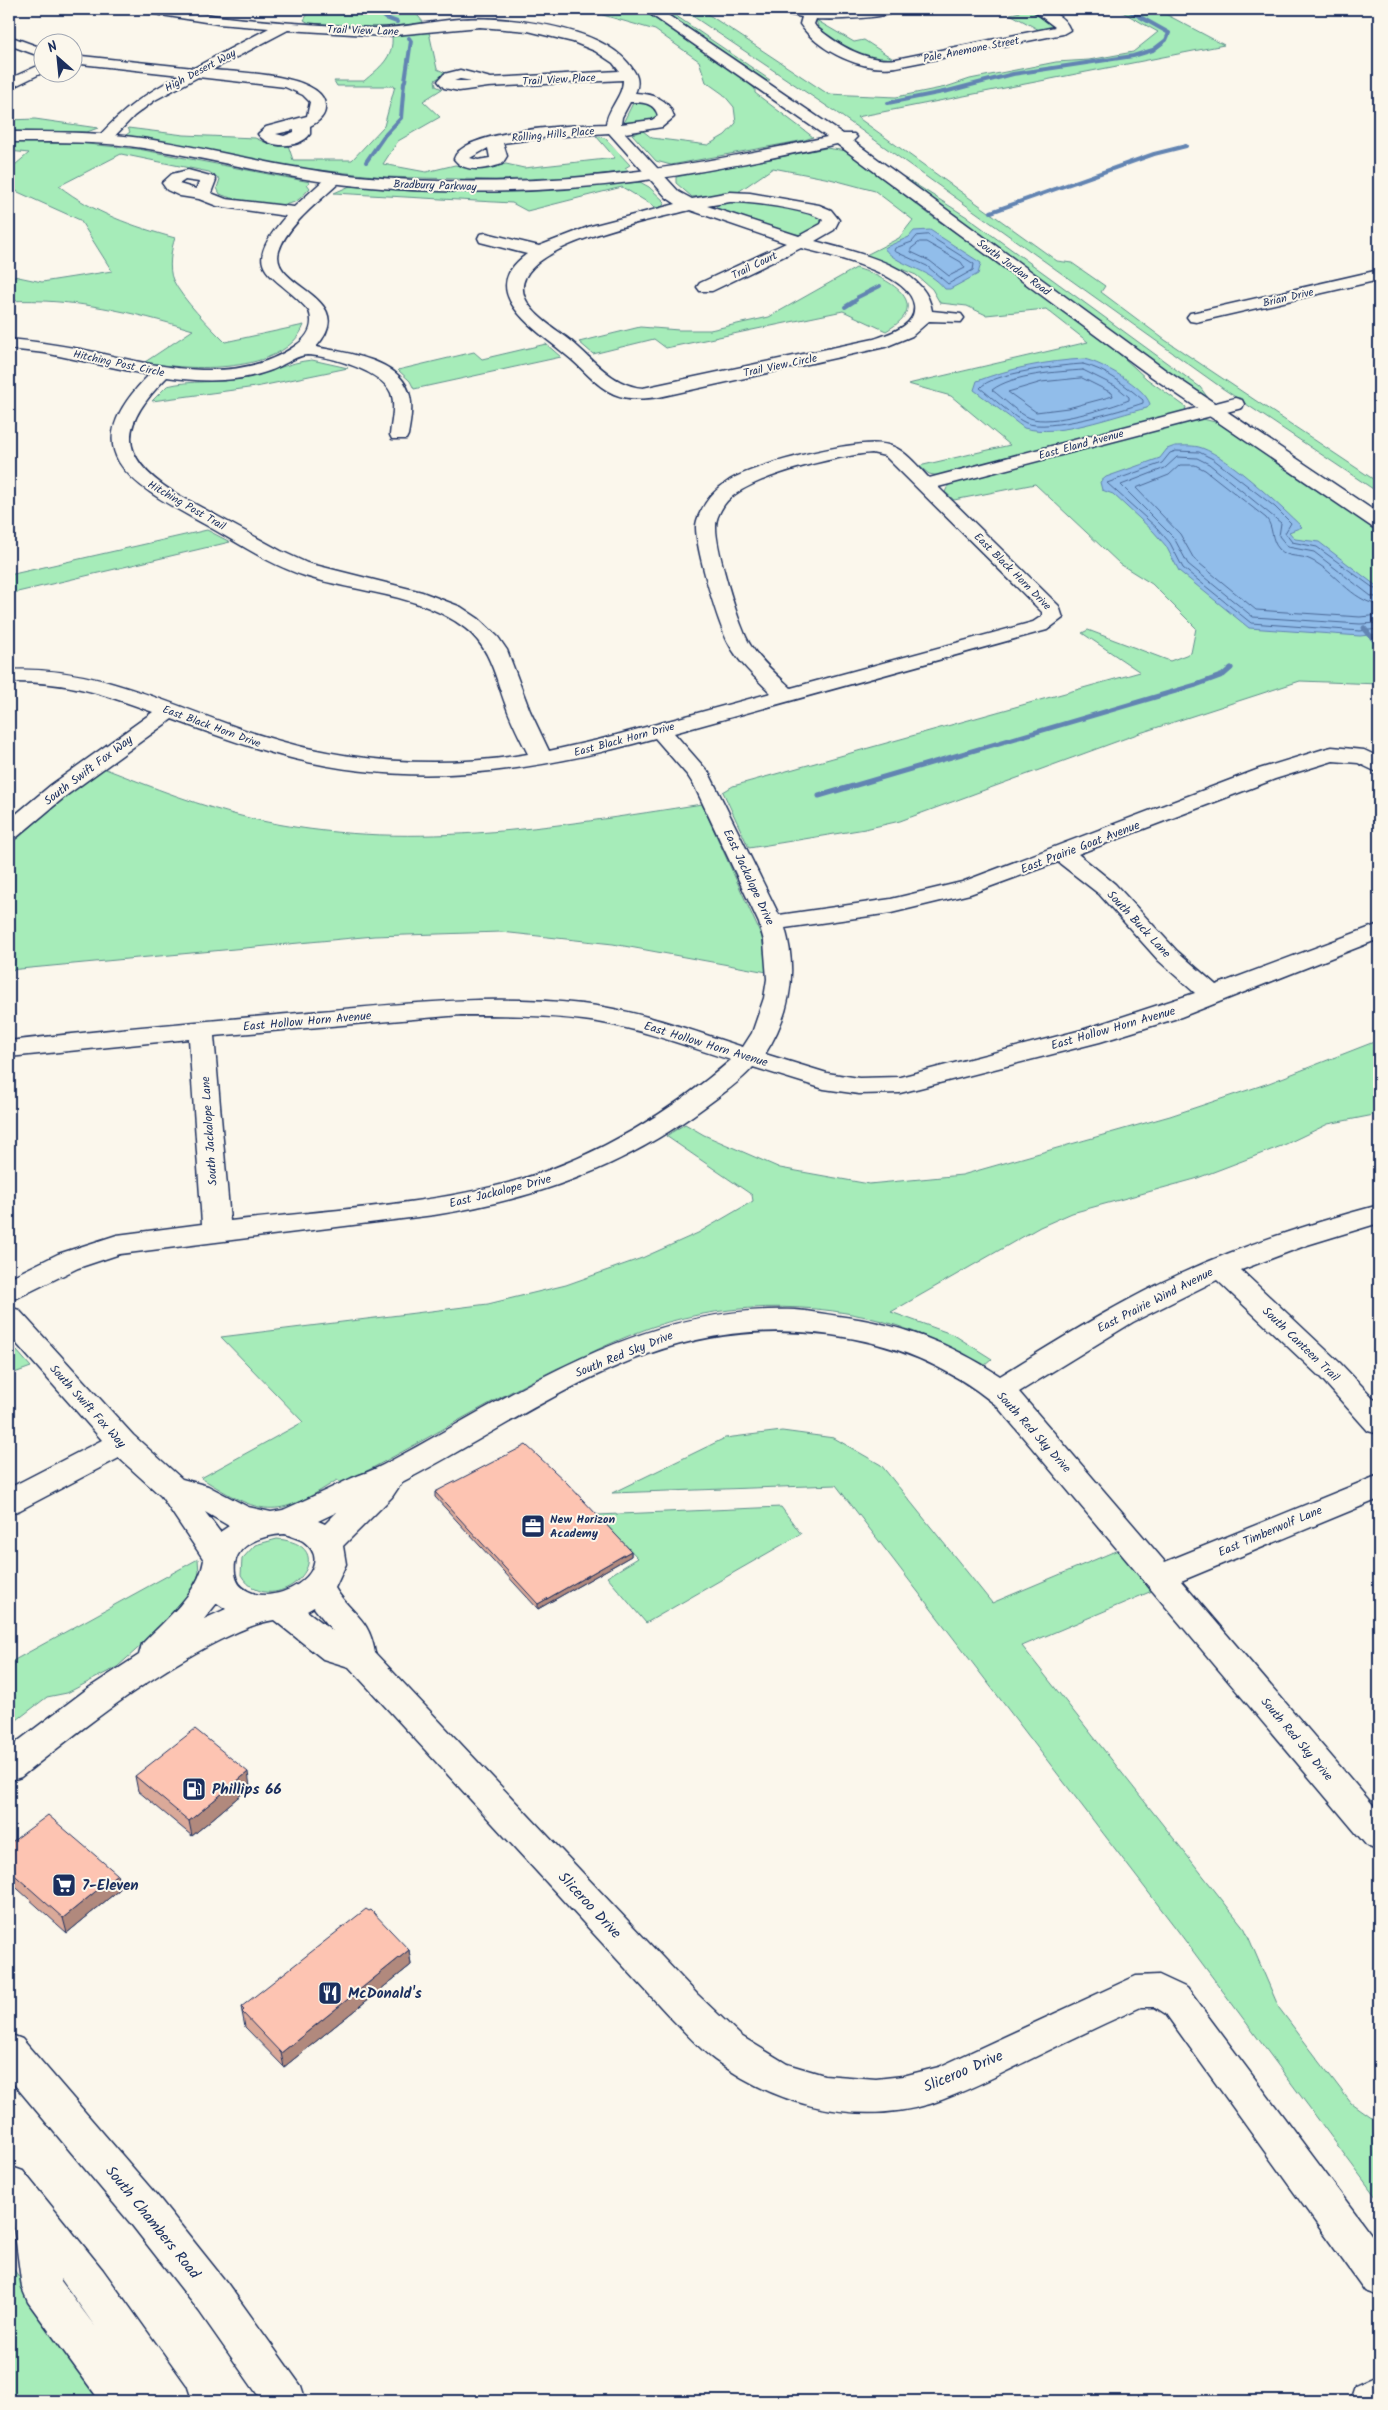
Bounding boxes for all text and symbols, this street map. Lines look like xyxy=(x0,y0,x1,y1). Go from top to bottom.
street label: Trail View Lane xyxy=(327,21,399,41)
north arrow xyxy=(32,32,82,82)
street label: Pale Anemone Street xyxy=(922,32,1022,68)
text: N xyxy=(44,35,62,59)
street label: High Desert Way xyxy=(162,44,240,97)
street label: Trail View Place xyxy=(522,69,596,91)
street label: Rolling Hills Place xyxy=(511,122,595,148)
street label: Bradbury Parkway xyxy=(393,176,478,196)
street label: South Jordan Road xyxy=(973,235,1054,301)
street label: Trail Court xyxy=(728,247,781,285)
street label: Brian Drive xyxy=(1261,283,1315,313)
street label: Hitching Post Circle xyxy=(72,346,166,382)
street label: Trail View Circle xyxy=(742,349,819,383)
street label: East Eland Avenue xyxy=(1037,425,1126,465)
street label: Hitching Post Trail xyxy=(144,476,229,536)
street label: East Black Horn Drive xyxy=(969,529,1055,615)
street label: East Black Horn Drive xyxy=(160,701,263,753)
street label: East Black Horn Drive xyxy=(572,718,677,762)
street label: South Swift Fox Way xyxy=(40,730,137,810)
street label: East Prairie Goat Avenue xyxy=(1018,816,1143,879)
street label: East Jackalope Drive xyxy=(718,826,779,929)
street label: South Buck Lane xyxy=(1102,886,1176,963)
street label: East Hollow Horn Avenue xyxy=(1049,1001,1178,1055)
street label: East Hollow Horn Avenue xyxy=(242,1006,373,1037)
street label: East Hollow Horn Avenue xyxy=(641,1017,771,1073)
street label: South Jackalope Lane xyxy=(196,1075,223,1186)
street label: East Jackalope Drive xyxy=(447,1169,554,1213)
street label: East Prairie Wind Avenue xyxy=(1094,1263,1217,1338)
street label: South Canteen Trail xyxy=(1258,1302,1344,1386)
street label: South Red Sky Drive xyxy=(572,1326,677,1383)
street label: South Swift Fox Way xyxy=(45,1360,131,1453)
street label: South Red Sky Drive xyxy=(992,1387,1076,1478)
street label: East Timberwolf Lane xyxy=(1215,1501,1326,1562)
place label: New Horizon Academy xyxy=(550,1510,616,1543)
office icon: New Horizon Academy xyxy=(520,1513,546,1539)
street label: South Red Sky Drive xyxy=(1256,1693,1338,1786)
fuel station icon: Phillips 66 xyxy=(181,1776,207,1802)
place label: Phillips 66 xyxy=(212,1778,282,1802)
street label: Sliceroo Drive xyxy=(552,1867,627,1945)
supermarket icon: 7-Eleven xyxy=(51,1872,77,1898)
place label: 7-Eleven xyxy=(82,1874,139,1898)
restaurant icon: McDonald's xyxy=(317,1980,343,2006)
place label: McDonald's xyxy=(348,1982,422,2006)
street label: Sliceroo Drive xyxy=(920,2044,1007,2099)
street label: South Chambers Road xyxy=(99,2161,206,2285)

